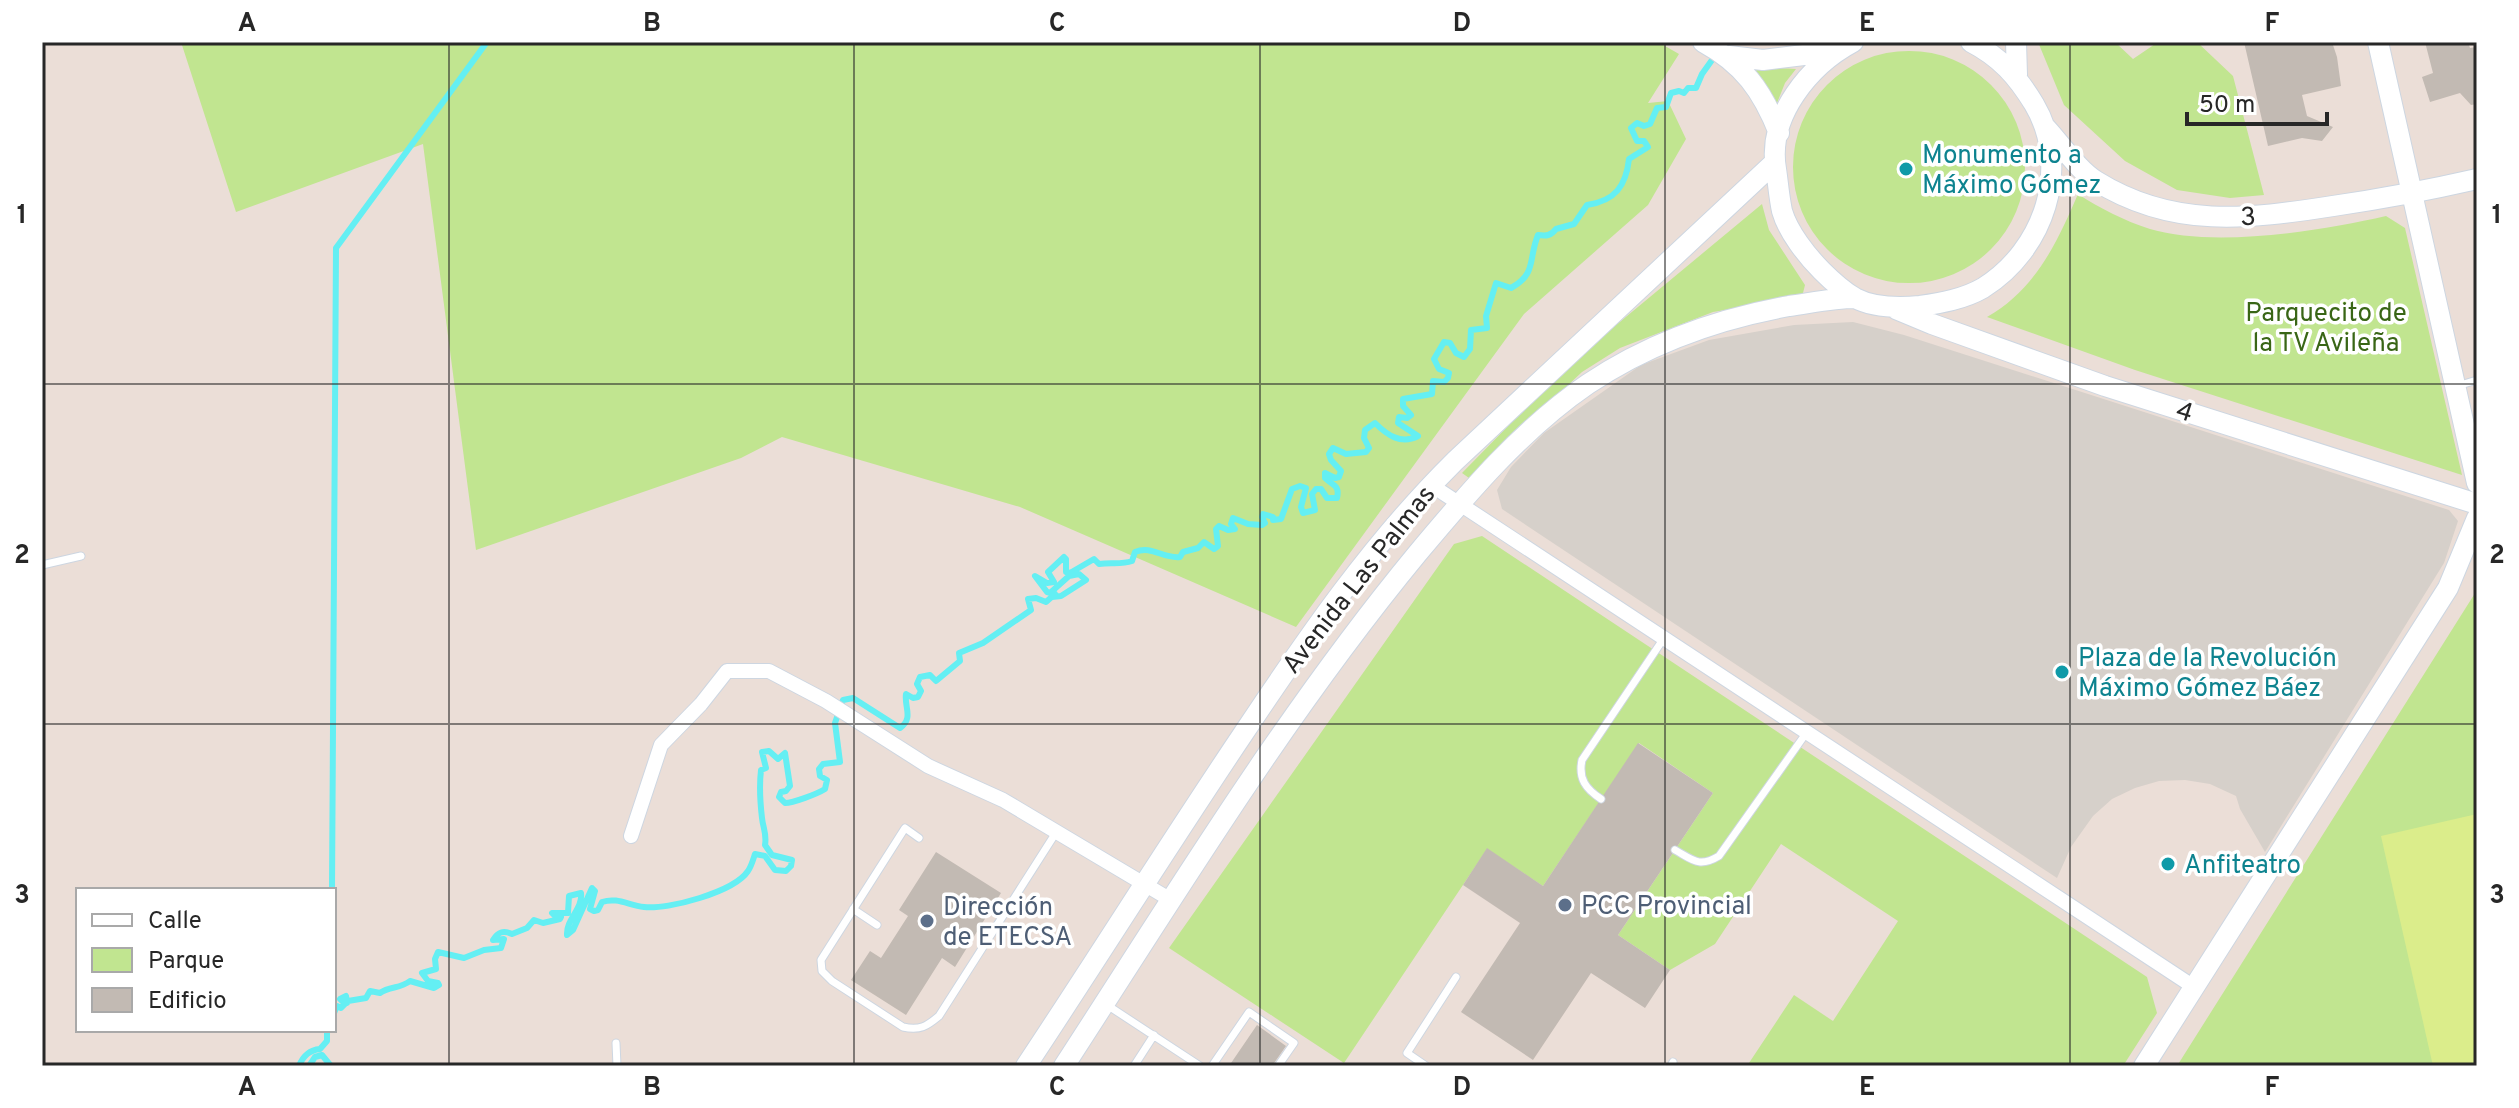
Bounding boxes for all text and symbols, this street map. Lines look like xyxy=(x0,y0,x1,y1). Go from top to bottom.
text: A xyxy=(238,8,256,41)
text: B xyxy=(643,8,661,41)
text: C xyxy=(1049,8,1065,41)
text: D xyxy=(1453,8,1471,41)
text: E xyxy=(1859,8,1875,41)
text: F xyxy=(2265,8,2280,41)
scale bar xyxy=(2187,76,2327,126)
text: 50 m xyxy=(2199,91,2255,121)
place label: Monumento a Máximo Gómez xyxy=(1922,140,2101,203)
marker: Monumento a Máximo Gómez xyxy=(1897,160,1915,178)
text: 1 xyxy=(17,200,27,233)
text: 1 xyxy=(2492,200,2502,233)
street label: 3 xyxy=(2240,202,2256,235)
park label: Parquecito de la TV Avileña xyxy=(2245,298,2407,361)
street label: 4 xyxy=(2171,395,2197,432)
street label: Avenida Las Palmas xyxy=(1276,480,1444,681)
text: 2 xyxy=(14,540,30,573)
text: 2 xyxy=(2489,540,2505,573)
place label: Plaza de la Revolución Máximo Gómez Báez xyxy=(2078,643,2337,706)
marker: Plaza de la Revolución Máximo Gómez Báez xyxy=(2053,663,2071,681)
place label: Anfiteatro xyxy=(2184,850,2301,883)
marker: Anfiteatro xyxy=(2159,855,2177,873)
text: 3 xyxy=(14,880,30,913)
text: 3 xyxy=(2489,880,2505,913)
legend xyxy=(76,888,336,1032)
place label: PCC Provincial xyxy=(1581,891,1752,924)
place label: Dirección de ETECSA xyxy=(943,892,1072,955)
marker: PCC Provincial xyxy=(1556,896,1574,914)
text: Calle xyxy=(148,907,202,937)
marker: Dirección de ETECSA xyxy=(918,912,936,930)
text: Parque xyxy=(148,947,224,977)
text: Edificio xyxy=(148,987,227,1017)
text: A xyxy=(238,1072,256,1105)
text: B xyxy=(643,1072,661,1105)
text: C xyxy=(1049,1072,1065,1105)
text: D xyxy=(1453,1072,1471,1105)
text: E xyxy=(1859,1072,1875,1105)
text: F xyxy=(2265,1072,2280,1105)

